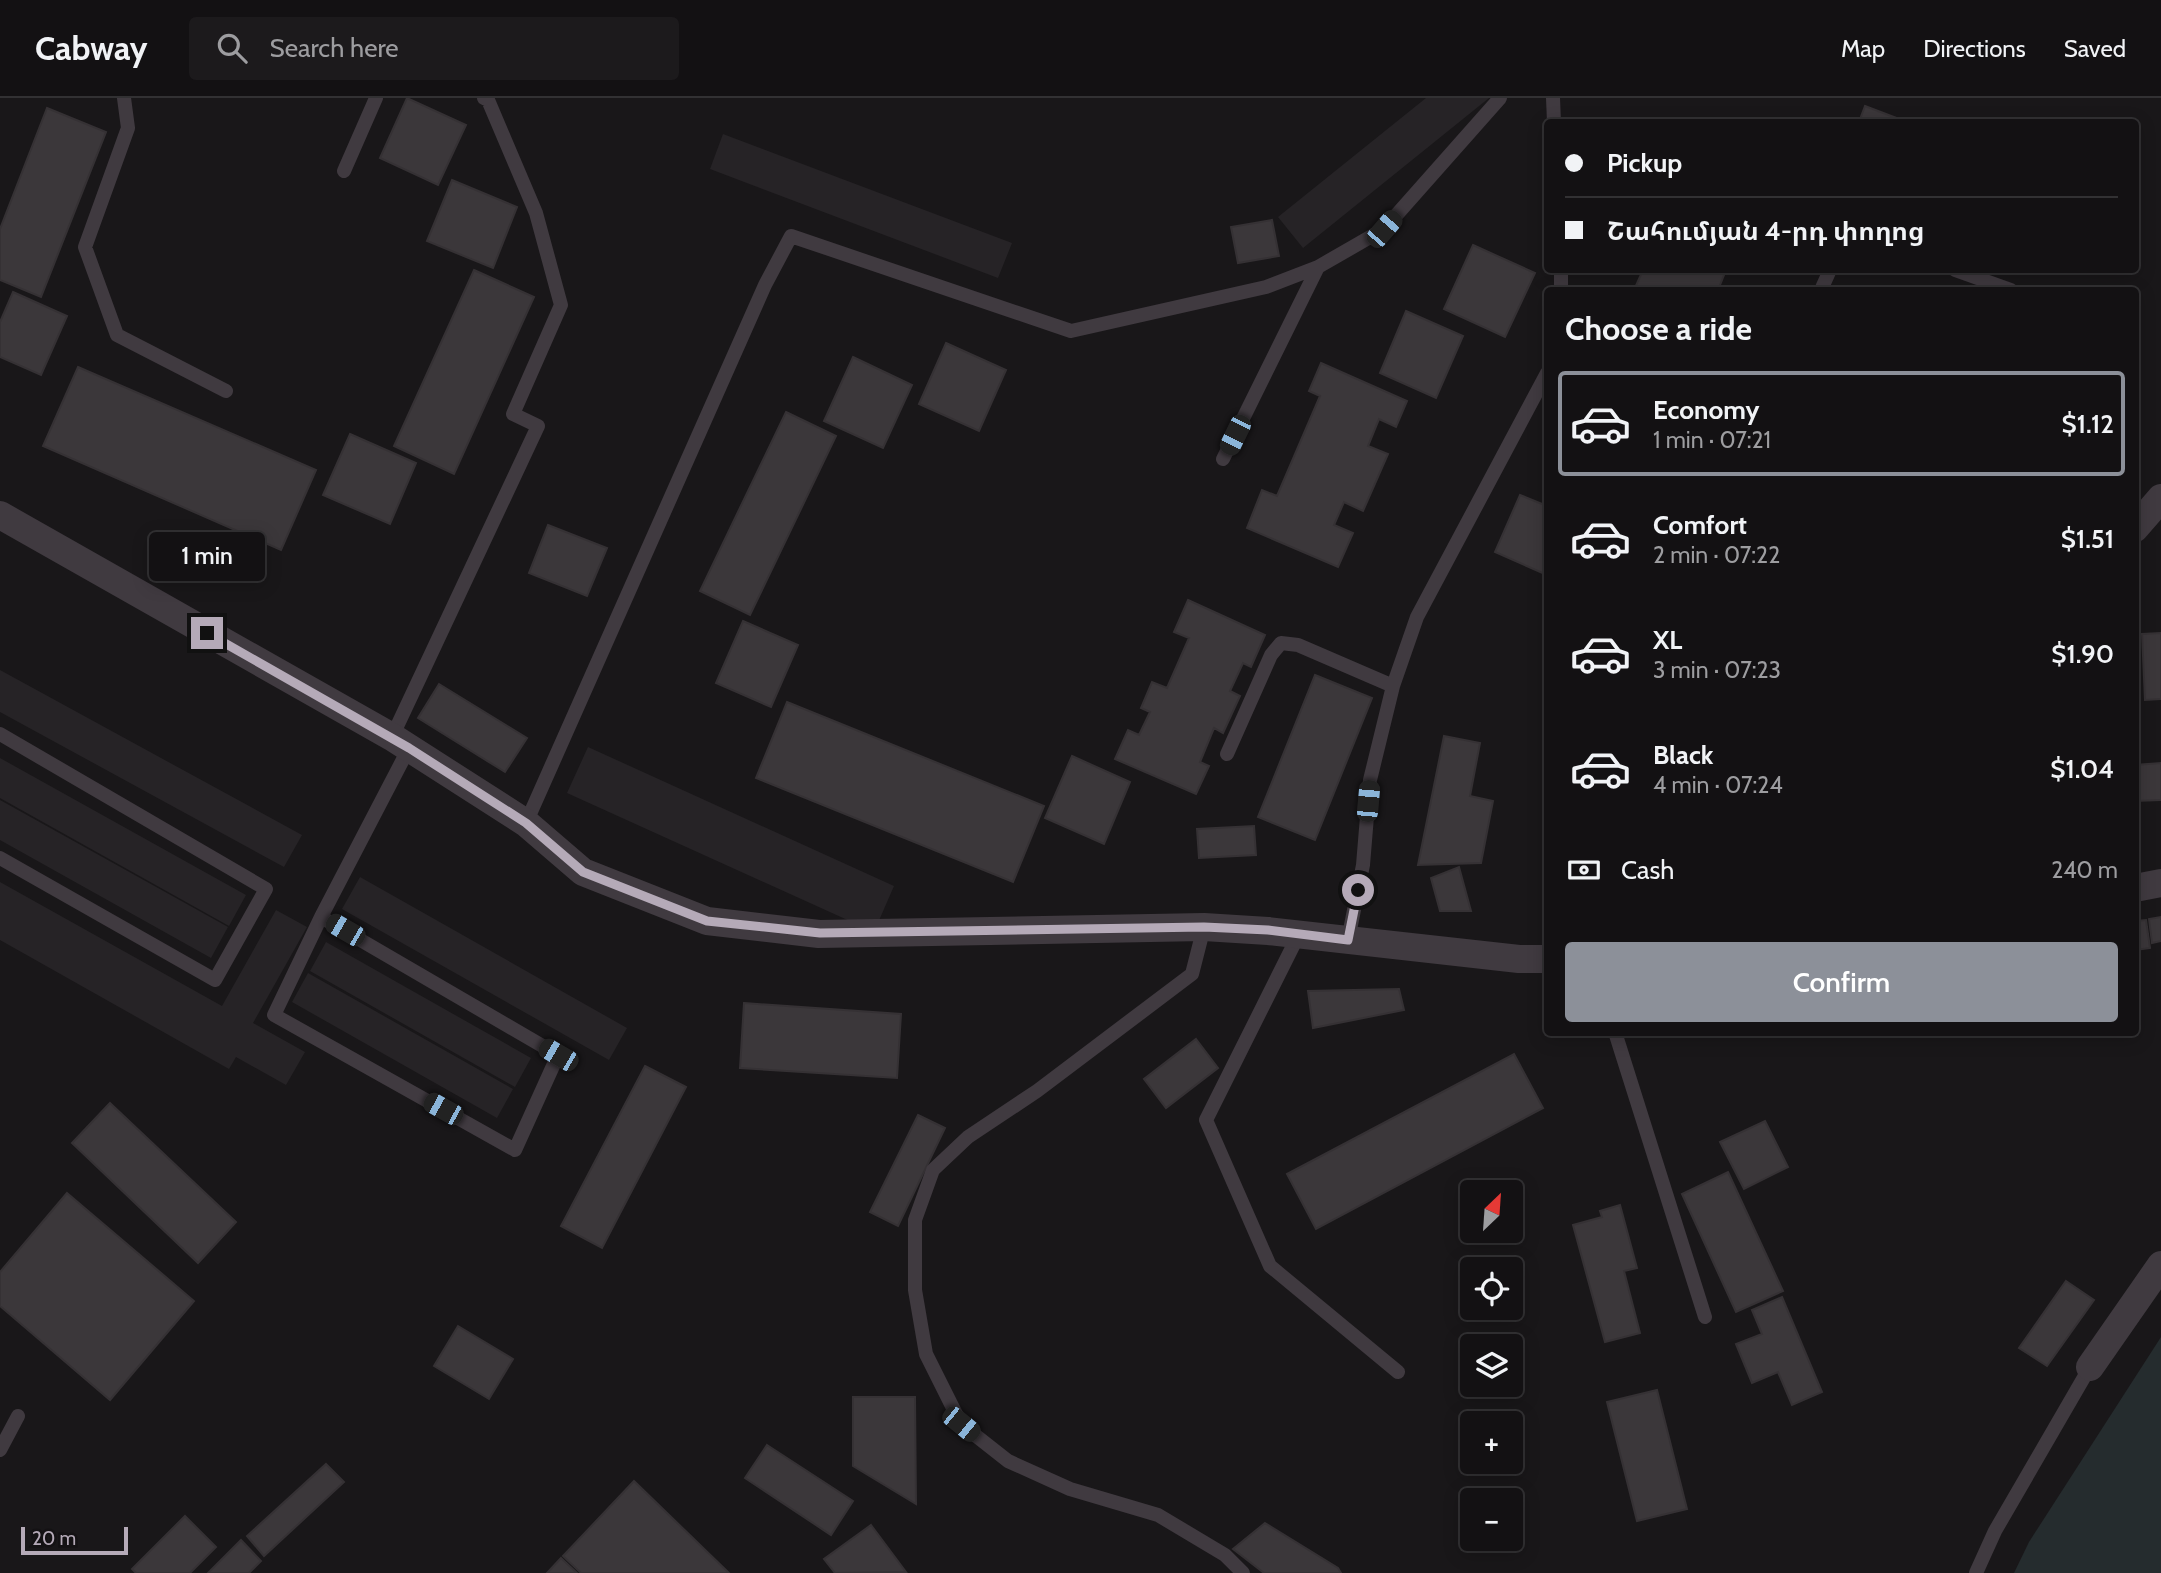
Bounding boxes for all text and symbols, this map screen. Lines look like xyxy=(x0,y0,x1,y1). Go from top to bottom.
search box xyxy=(189,17,679,80)
text: Cabway xyxy=(35,28,147,68)
icon: search xyxy=(213,29,251,67)
text: Search here xyxy=(269,32,399,64)
text: Map xyxy=(1841,34,1885,63)
text: Directions xyxy=(1923,34,2026,63)
text: Saved xyxy=(2064,34,2126,63)
text: Pickup xyxy=(1607,147,1682,179)
car xyxy=(1363,206,1406,252)
text: Շահումյան 4-րդ փողոց xyxy=(1607,215,1925,247)
text: Choose a ride xyxy=(1565,309,1752,348)
icon: car xyxy=(1569,392,1632,455)
text: Economy xyxy=(1653,394,1759,426)
text: $1.12 xyxy=(2062,408,2114,440)
car xyxy=(1217,412,1254,458)
text: 1 min · 07:21 xyxy=(1653,426,1771,454)
icon: car xyxy=(1569,507,1632,570)
text: Comfort xyxy=(1653,509,1747,541)
text: $1.51 xyxy=(2061,523,2114,555)
callout: 1 min xyxy=(149,532,265,580)
text: 2 min · 07:22 xyxy=(1653,541,1780,569)
text: 1 min xyxy=(181,542,233,570)
route end xyxy=(191,617,223,649)
icon: car xyxy=(1569,622,1632,685)
text: XL xyxy=(1653,624,1682,656)
text: $1.90 xyxy=(2051,638,2114,670)
text: 3 min · 07:23 xyxy=(1653,656,1781,684)
icon: car xyxy=(1569,737,1632,800)
text: Black xyxy=(1653,739,1713,771)
text: $1.04 xyxy=(2050,753,2114,785)
text: 4 min · 07:24 xyxy=(1653,771,1783,799)
car xyxy=(1356,779,1381,823)
icon: cash xyxy=(1565,851,1603,889)
text: Cash xyxy=(1621,854,1674,886)
text: 240 m xyxy=(2051,856,2118,884)
route start xyxy=(1342,874,1374,906)
car xyxy=(322,910,369,950)
button: Confirm xyxy=(1565,942,2118,1022)
car xyxy=(535,1035,582,1075)
car xyxy=(420,1090,467,1128)
north arrow xyxy=(1460,1180,1522,1242)
map controls xyxy=(1460,1180,1523,1551)
button: locate xyxy=(1460,1257,1523,1320)
button: layers xyxy=(1460,1334,1523,1397)
car xyxy=(939,1403,984,1445)
button: + xyxy=(1460,1411,1523,1474)
button: − xyxy=(1460,1488,1523,1551)
scale bar xyxy=(21,1524,128,1556)
text: 20 m xyxy=(32,1527,76,1550)

